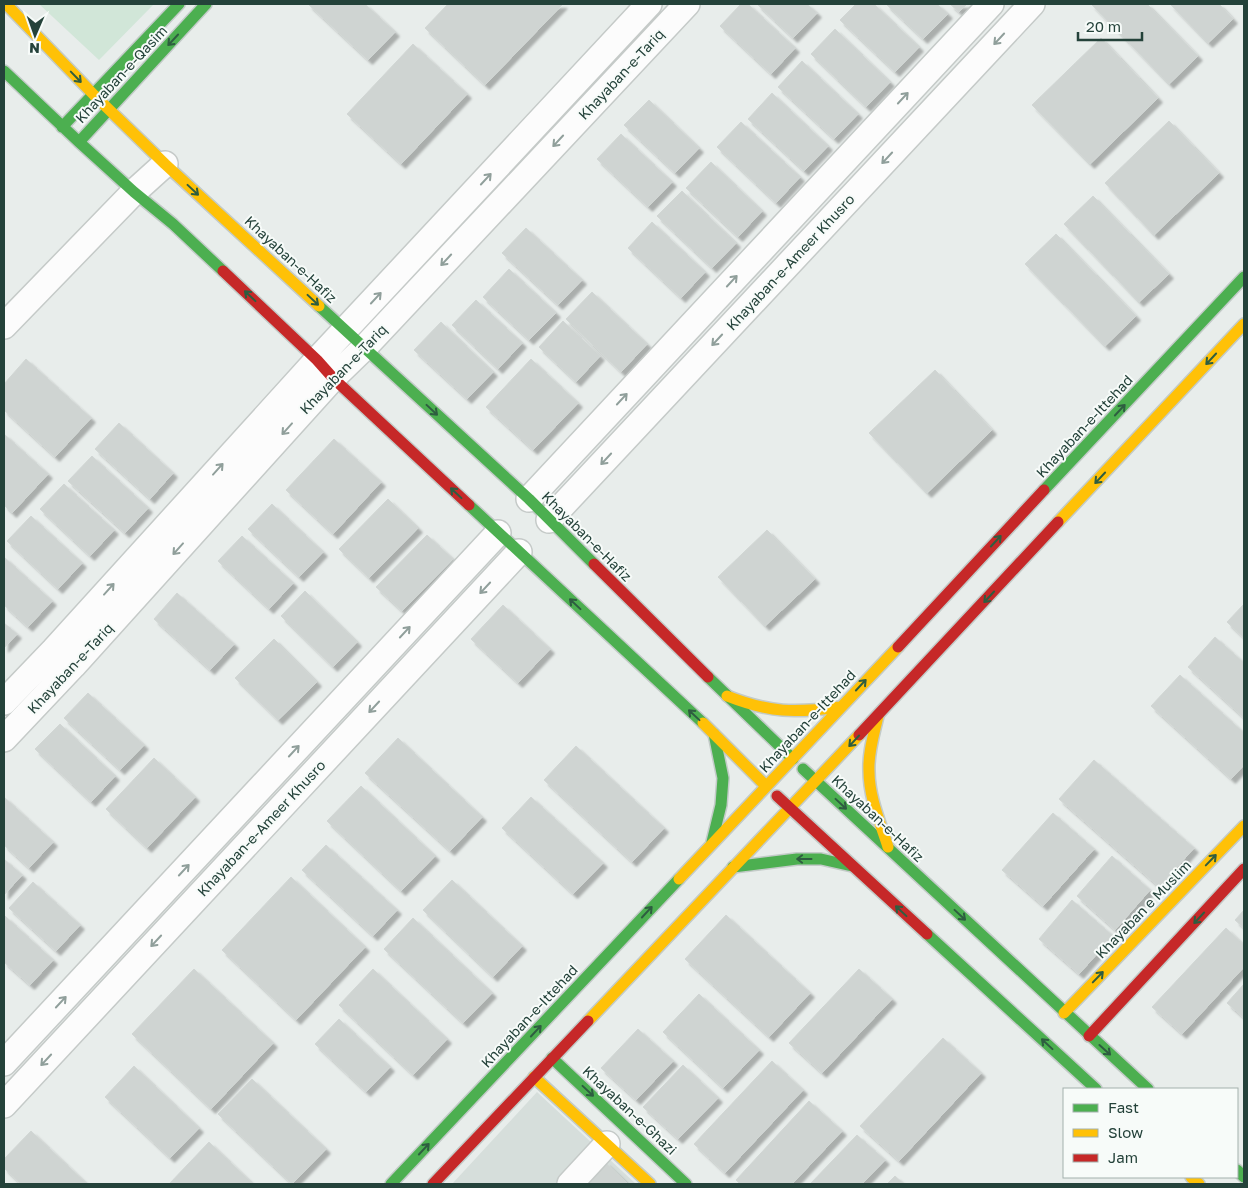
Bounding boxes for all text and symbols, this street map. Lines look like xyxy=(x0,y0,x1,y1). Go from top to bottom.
north arrow xyxy=(10,10,60,60)
scale bar xyxy=(1078,10,1142,42)
text: 20 m xyxy=(1086,17,1121,35)
street label: Khayaban-e-Qasim xyxy=(71,22,171,126)
street label: Khayaban-e-Tariq xyxy=(575,25,667,123)
one-way arrow xyxy=(167,33,179,46)
one-way arrow xyxy=(993,33,1005,46)
text: N xyxy=(29,40,40,57)
one-way arrow xyxy=(70,71,82,83)
one-way arrow xyxy=(897,92,909,104)
one-way arrow xyxy=(552,135,564,148)
one-way arrow xyxy=(881,151,893,164)
one-way arrow xyxy=(480,173,492,186)
one-way arrow xyxy=(187,184,200,195)
street label: Khayaban-e-Ameer Khusro xyxy=(722,190,858,334)
street label: Khayaban-e-Hafiz xyxy=(241,212,341,306)
one-way arrow xyxy=(440,253,452,266)
one-way arrow xyxy=(727,274,738,287)
one-way arrow xyxy=(244,290,256,303)
one-way arrow xyxy=(370,292,382,305)
one-way arrow xyxy=(306,294,319,306)
street label: Khayaban-e-Tariq xyxy=(296,321,390,417)
one-way arrow xyxy=(711,334,723,347)
one-way arrow xyxy=(1205,353,1217,366)
street label: Khayaban-e-Ittehad xyxy=(1032,371,1136,481)
one-way arrow xyxy=(616,393,628,406)
one-way arrow xyxy=(1114,403,1126,416)
one-way arrow xyxy=(426,404,439,416)
one-way arrow xyxy=(281,422,293,435)
one-way arrow xyxy=(600,453,612,466)
one-way arrow xyxy=(212,463,224,476)
one-way arrow xyxy=(1094,472,1106,484)
one-way arrow xyxy=(449,487,462,499)
street label: Khayaban-e-Hafiz xyxy=(539,488,635,584)
one-way arrow xyxy=(990,535,1002,547)
one-way arrow xyxy=(172,543,184,556)
one-way arrow xyxy=(479,582,491,594)
one-way arrow xyxy=(103,583,115,596)
one-way arrow xyxy=(983,590,995,603)
one-way arrow xyxy=(568,598,581,610)
street label: Khayaban-e-Tariq xyxy=(24,619,116,717)
one-way arrow xyxy=(399,626,411,639)
street label: Khayaban-e-Ittehad xyxy=(755,666,859,776)
one-way arrow xyxy=(855,679,867,691)
one-way arrow xyxy=(369,700,380,713)
one-way arrow xyxy=(687,709,700,721)
one-way arrow xyxy=(848,734,860,747)
one-way arrow xyxy=(288,745,300,758)
street label: Khayaban-e-Ameer Khusro xyxy=(193,756,329,900)
street label: Khayaban-e-Hafiz xyxy=(828,771,928,865)
one-way arrow xyxy=(835,798,848,810)
one-way arrow xyxy=(797,854,813,864)
one-way arrow xyxy=(1205,854,1217,867)
street label: Khayaban e Muslim xyxy=(1092,856,1194,962)
one-way arrow xyxy=(178,864,190,877)
one-way arrow xyxy=(895,905,908,917)
one-way arrow xyxy=(641,906,653,919)
one-way arrow xyxy=(954,909,966,921)
one-way arrow xyxy=(1193,911,1205,924)
one-way arrow xyxy=(150,934,162,947)
street label: Khayaban-e-Ittehad xyxy=(477,961,581,1071)
one-way arrow xyxy=(1092,971,1104,984)
one-way arrow xyxy=(55,995,67,1008)
one-way arrow xyxy=(530,1024,542,1037)
one-way arrow xyxy=(1040,1039,1053,1050)
one-way arrow xyxy=(1098,1044,1111,1056)
one-way arrow xyxy=(40,1053,52,1066)
street label: Khayaban-e-Ghazi xyxy=(579,1062,681,1158)
one-way arrow xyxy=(581,1085,594,1097)
legend xyxy=(1063,1088,1238,1178)
text: Fast xyxy=(1108,1098,1139,1116)
text: Slow xyxy=(1108,1123,1143,1141)
one-way arrow xyxy=(418,1142,430,1155)
text: Jam xyxy=(1108,1148,1138,1166)

